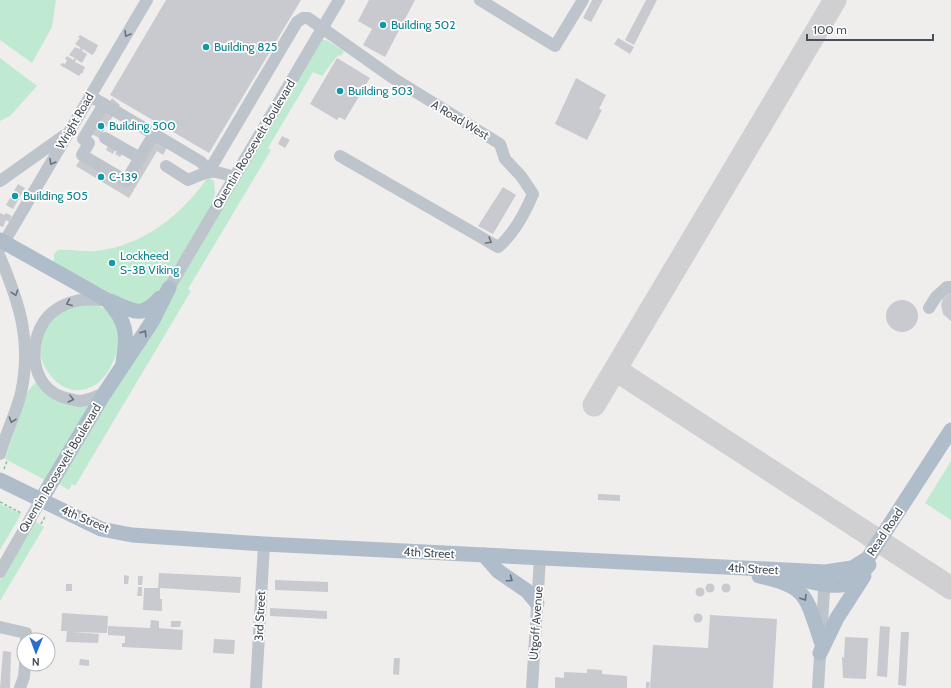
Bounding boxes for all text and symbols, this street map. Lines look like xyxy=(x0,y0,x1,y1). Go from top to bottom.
scale bar xyxy=(807,16,933,42)
place label: Building 502 xyxy=(391,17,455,32)
marker: Building 502 xyxy=(378,20,388,30)
text: 100 m xyxy=(813,22,847,37)
one-way arrow xyxy=(124,30,132,37)
place label: Building 825 xyxy=(214,39,277,54)
marker: Building 825 xyxy=(201,42,211,52)
street label: Quentin Roosevelt Boulevard xyxy=(209,77,298,211)
place label: Building 503 xyxy=(348,83,413,98)
marker: Building 503 xyxy=(335,86,345,96)
street label: Wright Road xyxy=(52,90,97,152)
street label: A Road West xyxy=(429,96,492,143)
place label: Building 500 xyxy=(109,118,176,133)
marker: Building 500 xyxy=(96,121,106,131)
one-way arrow xyxy=(49,158,56,165)
place label: C-139 xyxy=(109,169,138,184)
marker: C-139 xyxy=(96,172,106,182)
place label: Building 505 xyxy=(23,188,88,203)
marker: Building 505 xyxy=(10,191,20,201)
one-way arrow xyxy=(485,237,492,244)
place label: Lockheed S-3B Viking xyxy=(120,248,180,277)
marker: Lockheed S-3B Viking xyxy=(107,258,117,268)
one-way arrow xyxy=(10,289,19,296)
one-way arrow xyxy=(65,299,72,307)
one-way arrow xyxy=(139,331,146,338)
one-way arrow xyxy=(67,394,74,403)
street label: Quentin Roosevelt Boulevard xyxy=(15,401,104,535)
one-way arrow xyxy=(8,416,16,423)
street label: 4th Street xyxy=(59,502,112,535)
street label: Read Road xyxy=(863,505,906,558)
street label: 4th Street xyxy=(403,544,455,561)
street label: 4th Street xyxy=(727,560,779,577)
one-way arrow xyxy=(506,574,513,582)
street label: Utgoff Avenue xyxy=(525,586,546,660)
street label: 3rd Street xyxy=(251,590,268,642)
one-way arrow xyxy=(799,594,806,601)
north arrow xyxy=(16,632,56,672)
text: N xyxy=(32,655,40,669)

